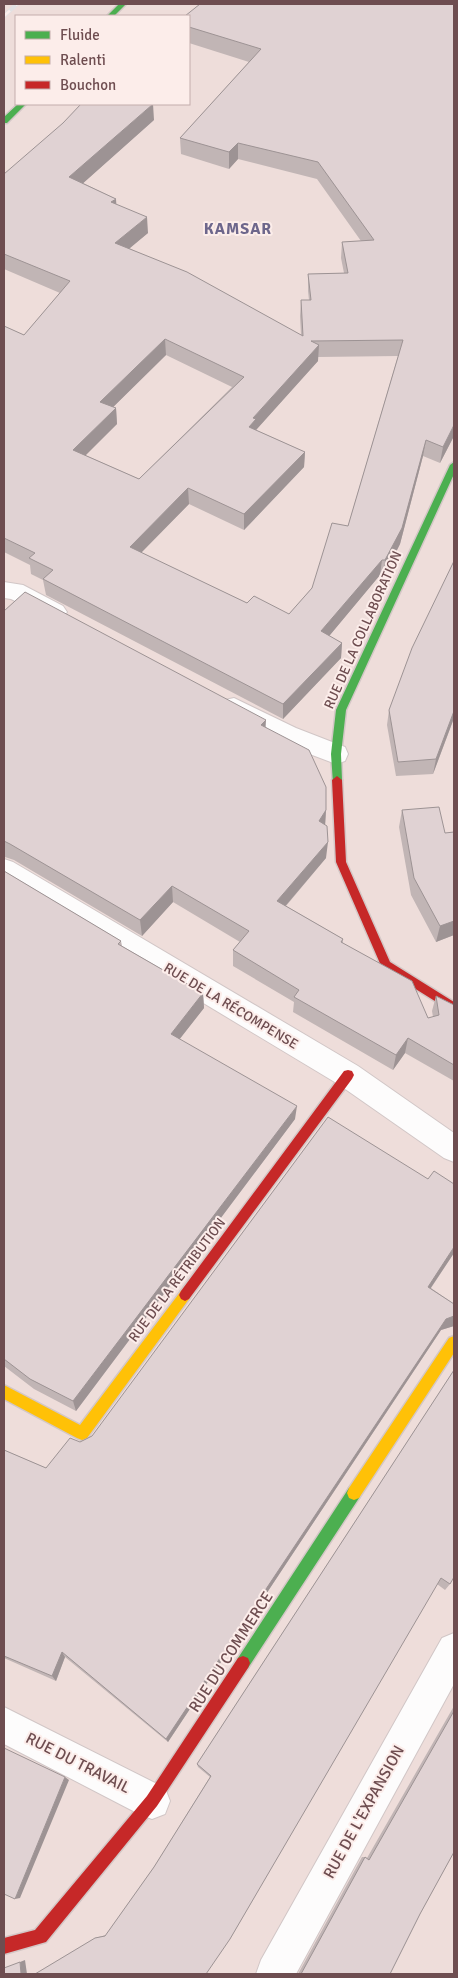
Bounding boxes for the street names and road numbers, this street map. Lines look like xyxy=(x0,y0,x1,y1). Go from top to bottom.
street label: RUE DE LA COLLABORATION xyxy=(320,548,406,712)
street label: RUE DE LA RÉCOMPENSE xyxy=(161,959,301,1053)
street label: RUE DE LA RÉTRIBUTION xyxy=(125,1215,229,1345)
street label: RUE DU COMMERCE xyxy=(184,1588,278,1716)
street label: RUE DU TRAVAIL xyxy=(22,1728,134,1798)
street label: RUE DE L'EXPANSION xyxy=(319,1742,409,1882)

